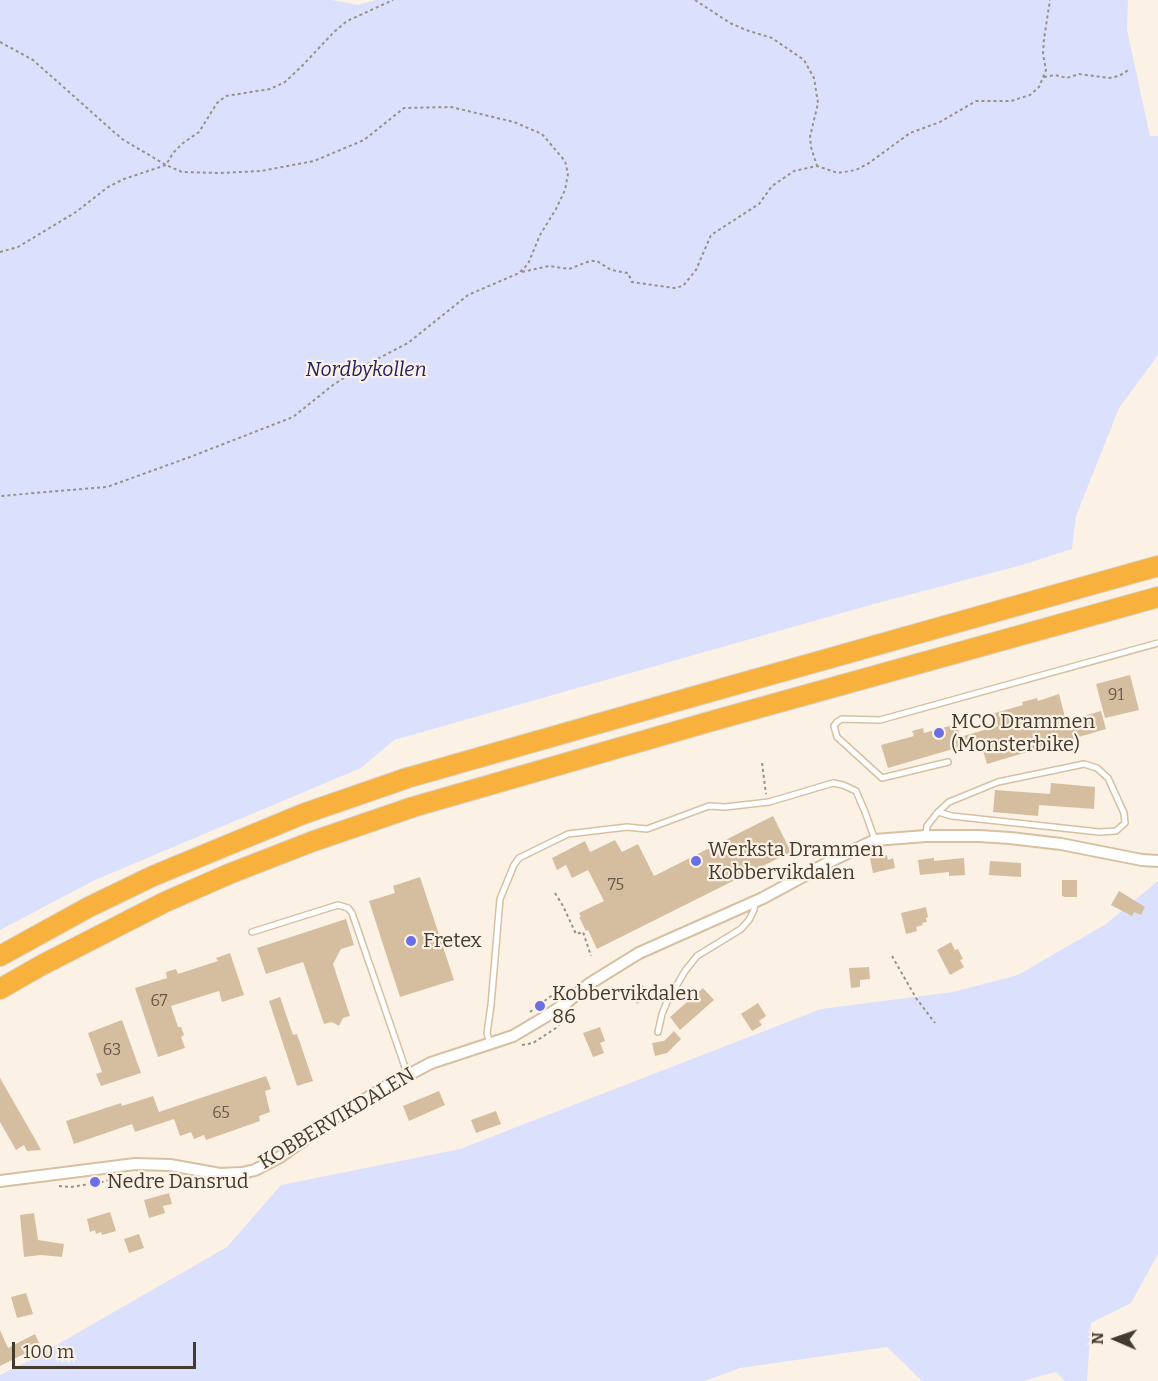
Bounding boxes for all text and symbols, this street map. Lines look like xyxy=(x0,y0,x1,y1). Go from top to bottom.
park label: Nordbykollen xyxy=(306,358,426,382)
house number: 91 xyxy=(1108,686,1124,706)
place label: MCO Drammen (Monsterbike) xyxy=(951,710,1095,757)
marker: MCO Drammen (Monsterbike) xyxy=(932,726,946,740)
place label: Werksta Drammen Kobbervikdalen xyxy=(708,838,884,885)
marker: Werksta Drammen Kobbervikdalen xyxy=(689,854,703,868)
house number: 75 xyxy=(608,876,624,896)
place label: Fretex xyxy=(423,929,482,953)
marker: Fretex xyxy=(404,934,418,948)
place label: Kobbervikdalen 86 xyxy=(552,982,699,1029)
house number: 67 xyxy=(150,992,168,1012)
marker: Kobbervikdalen 86 xyxy=(533,999,547,1013)
house number: 63 xyxy=(103,1041,121,1061)
street label: KOBBERVIKDALEN xyxy=(255,1063,419,1175)
house number: 65 xyxy=(212,1104,230,1124)
place label: Nedre Dansrud xyxy=(107,1170,249,1194)
marker: Nedre Dansrud xyxy=(88,1175,102,1189)
north arrow xyxy=(1086,1309,1146,1369)
scale bar xyxy=(15,1330,200,1368)
text: N xyxy=(1088,1332,1107,1345)
text: 100 m xyxy=(23,1341,74,1363)

